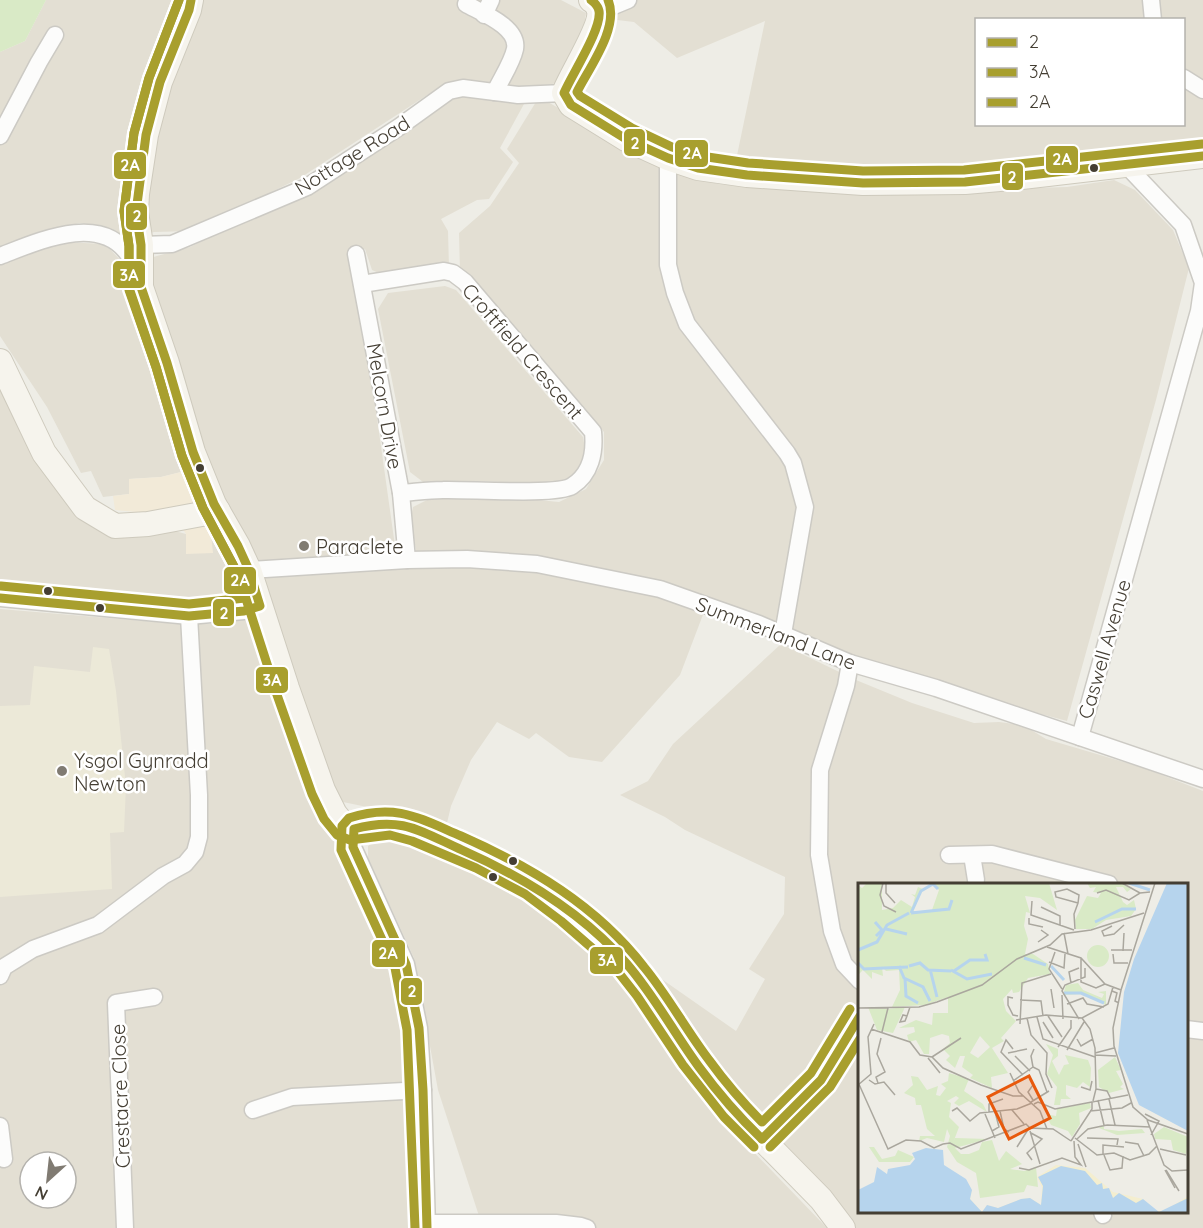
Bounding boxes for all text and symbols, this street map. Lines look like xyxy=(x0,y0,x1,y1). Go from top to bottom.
legend xyxy=(975,18,1185,126)
text: 2 xyxy=(1029,30,1039,53)
text: 3A xyxy=(1029,60,1050,83)
text: 2A xyxy=(1029,90,1051,113)
street label: Nottage Road xyxy=(290,110,414,200)
line badge: 2 xyxy=(623,128,646,157)
text: 2 xyxy=(630,133,640,153)
line badge: 2A xyxy=(674,139,709,168)
text: 2A xyxy=(682,143,702,163)
line badge: 2A xyxy=(1045,145,1079,174)
text: 2A xyxy=(1052,149,1072,169)
line badge: 2A xyxy=(113,151,147,180)
text: 2A xyxy=(120,155,140,175)
line badge: 2 xyxy=(1001,162,1024,191)
unlabelled marker xyxy=(1088,162,1100,174)
text: 2 xyxy=(1007,167,1017,187)
line badge: 2 xyxy=(125,202,148,231)
text: 2 xyxy=(132,206,142,226)
line badge: 3A xyxy=(112,260,146,289)
text: 3A xyxy=(120,265,139,285)
street label: Croftfield Crescent xyxy=(457,278,589,424)
street label: Melcorn Drive xyxy=(362,341,408,471)
unlabelled marker xyxy=(194,462,206,474)
place label: Paraclete xyxy=(316,534,404,559)
marker: Paraclete xyxy=(297,539,311,553)
line badge: 2A xyxy=(223,566,257,595)
text: 2A xyxy=(230,570,250,590)
street label: Caswell Avenue xyxy=(1072,576,1136,722)
unlabelled marker xyxy=(42,585,54,597)
street label: Summerland Lane xyxy=(692,591,860,675)
line badge: 2 xyxy=(212,598,235,627)
unlabelled marker xyxy=(94,602,106,614)
text: 2 xyxy=(219,603,229,623)
line badge: 3A xyxy=(255,666,289,694)
text: 3A xyxy=(263,670,282,690)
place label: Ysgol Gynradd Newton xyxy=(74,748,209,796)
marker: Ysgol Gynradd Newton xyxy=(55,764,69,778)
unlabelled marker xyxy=(507,855,519,867)
unlabelled marker xyxy=(487,871,499,883)
inset map xyxy=(858,883,1188,1213)
line badge: 2A xyxy=(371,939,406,968)
text: 2A xyxy=(378,943,398,963)
line badge: 3A xyxy=(589,946,624,975)
text: 3A xyxy=(598,950,617,970)
line badge: 2 xyxy=(400,977,423,1006)
text: 2 xyxy=(407,981,417,1001)
street label: Crestacre Close xyxy=(105,1023,135,1169)
north arrow xyxy=(18,1150,78,1210)
text: N xyxy=(31,1182,51,1205)

